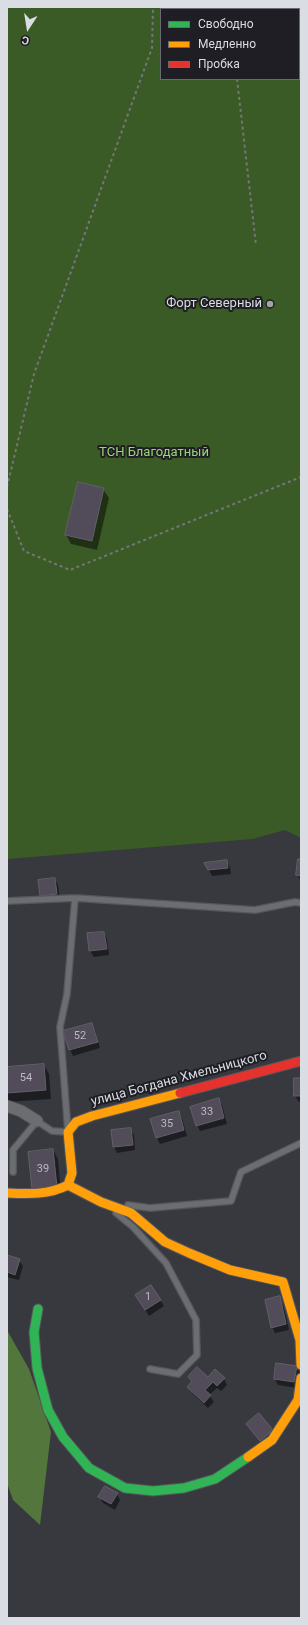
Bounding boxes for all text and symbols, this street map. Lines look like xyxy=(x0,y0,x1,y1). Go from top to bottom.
north arrow xyxy=(8,8,48,48)
legend xyxy=(160,8,300,80)
text: Свободно xyxy=(198,17,254,31)
text: С xyxy=(21,33,30,47)
text: Медленно xyxy=(198,37,256,51)
text: Пробка xyxy=(198,57,240,71)
place label: Форт Северный xyxy=(166,296,262,312)
marker: Форт Северный xyxy=(265,299,275,309)
park label: ТСН Благодатный xyxy=(99,445,209,461)
house number: 52 xyxy=(74,1029,86,1043)
street label: улица Богдана Хмельницкого xyxy=(89,1048,269,1110)
house number: 54 xyxy=(20,1071,32,1085)
house number: 33 xyxy=(201,1105,213,1119)
house number: 35 xyxy=(161,1117,173,1131)
house number: 39 xyxy=(37,1162,49,1176)
house number: 1 xyxy=(145,1290,151,1304)

